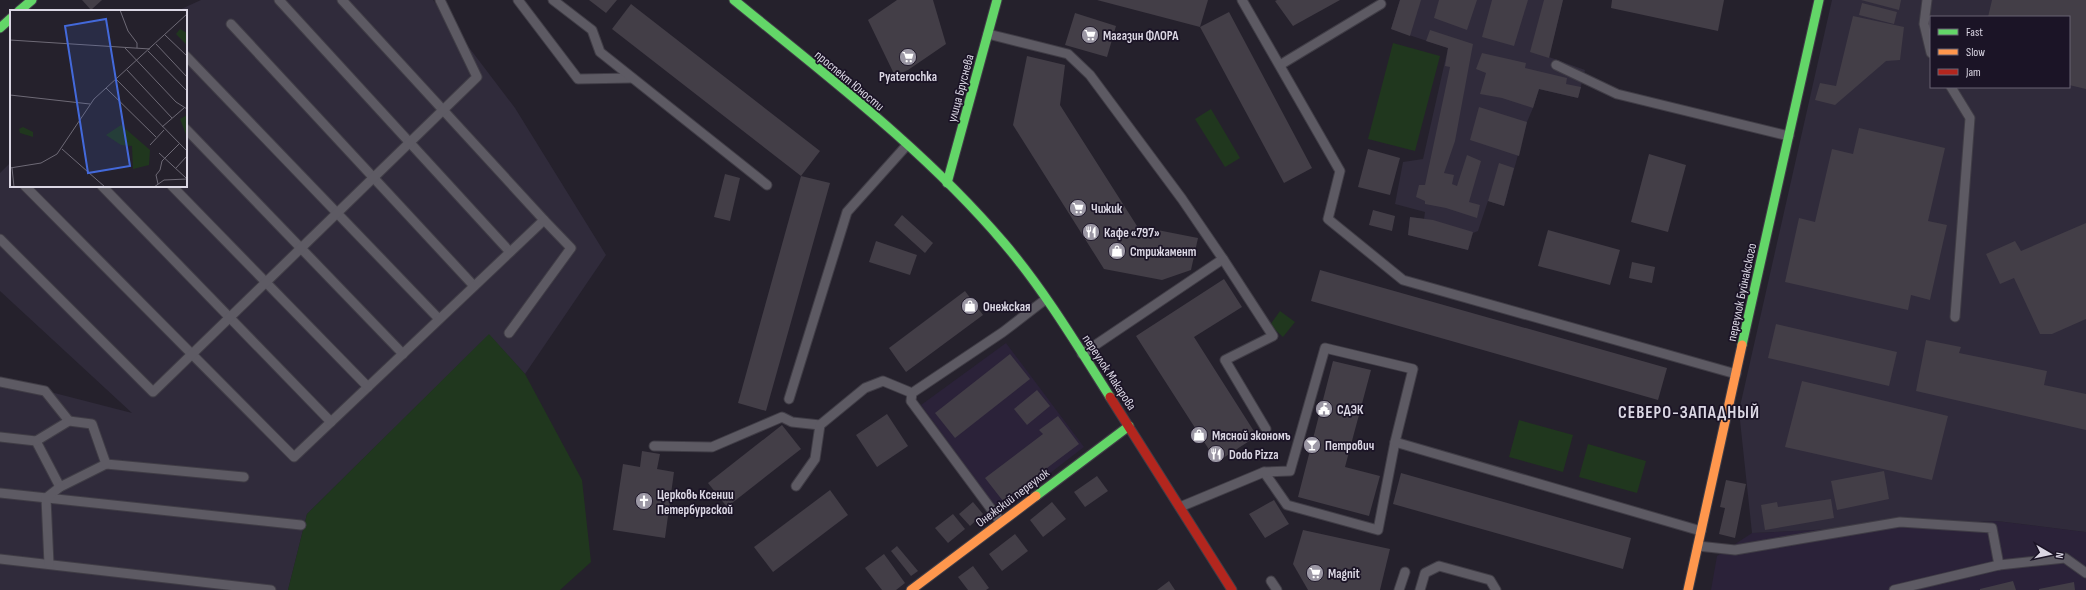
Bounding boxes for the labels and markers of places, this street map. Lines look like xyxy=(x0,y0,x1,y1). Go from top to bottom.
supermarket icon: Магазин ФЛОРА xyxy=(1080,25,1100,45)
place label: Магазин ФЛОРА xyxy=(1103,28,1179,44)
supermarket icon: Pyaterochka xyxy=(898,47,918,67)
place label: Pyaterochka xyxy=(879,69,937,85)
supermarket icon: Чижик xyxy=(1068,198,1088,218)
place label: Чижик xyxy=(1091,201,1123,217)
restaurant icon: Кафе «797» xyxy=(1081,222,1101,242)
place label: Кафе «797» xyxy=(1104,225,1160,241)
shop icon: Стрижамент xyxy=(1107,241,1127,261)
place label: Стрижамент xyxy=(1130,244,1197,260)
shop icon: Онежская xyxy=(960,296,980,316)
place label: Онежская xyxy=(983,299,1031,315)
public building icon: СДЭК xyxy=(1314,399,1334,419)
place label: СДЭК xyxy=(1337,402,1364,418)
shop icon: Мясной экономъ xyxy=(1189,425,1209,445)
place label: Мясной экономъ xyxy=(1212,428,1291,444)
bar icon: Петрович xyxy=(1302,435,1322,455)
place label: Петрович xyxy=(1325,438,1374,454)
restaurant icon: Dodo Pizza xyxy=(1206,444,1226,464)
place label: Dodo Pizza xyxy=(1229,447,1279,463)
place label: Церковь Ксении Петербургской xyxy=(657,487,734,518)
church icon: Церковь Ксении Петербургской xyxy=(634,491,654,511)
supermarket icon: Magnit xyxy=(1305,563,1325,583)
place label: Magnit xyxy=(1328,566,1360,582)

